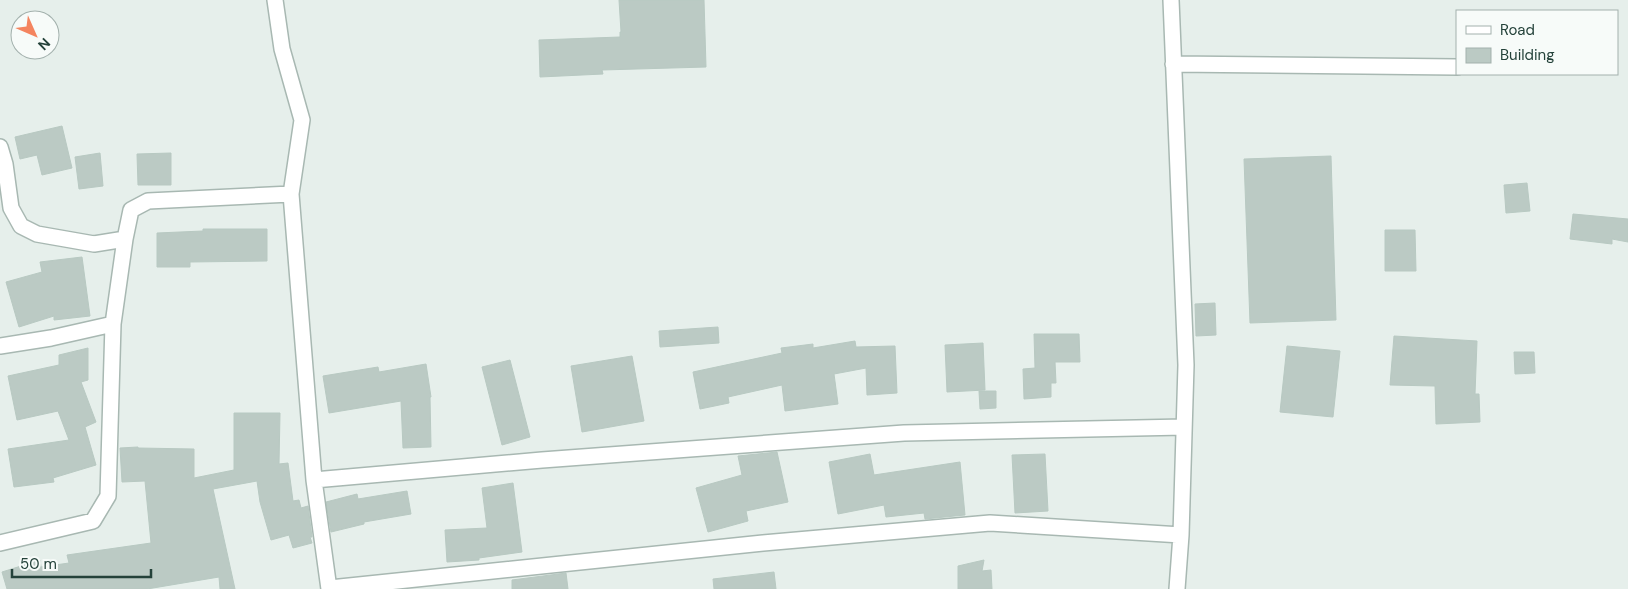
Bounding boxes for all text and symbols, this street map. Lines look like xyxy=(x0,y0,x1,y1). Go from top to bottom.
north arrow xyxy=(10,10,60,60)
legend xyxy=(1456,10,1618,75)
text: Road xyxy=(1500,20,1535,40)
text: N xyxy=(34,34,54,54)
text: Building xyxy=(1500,45,1555,65)
scale bar xyxy=(12,546,151,578)
text: 50 m xyxy=(20,554,57,574)

